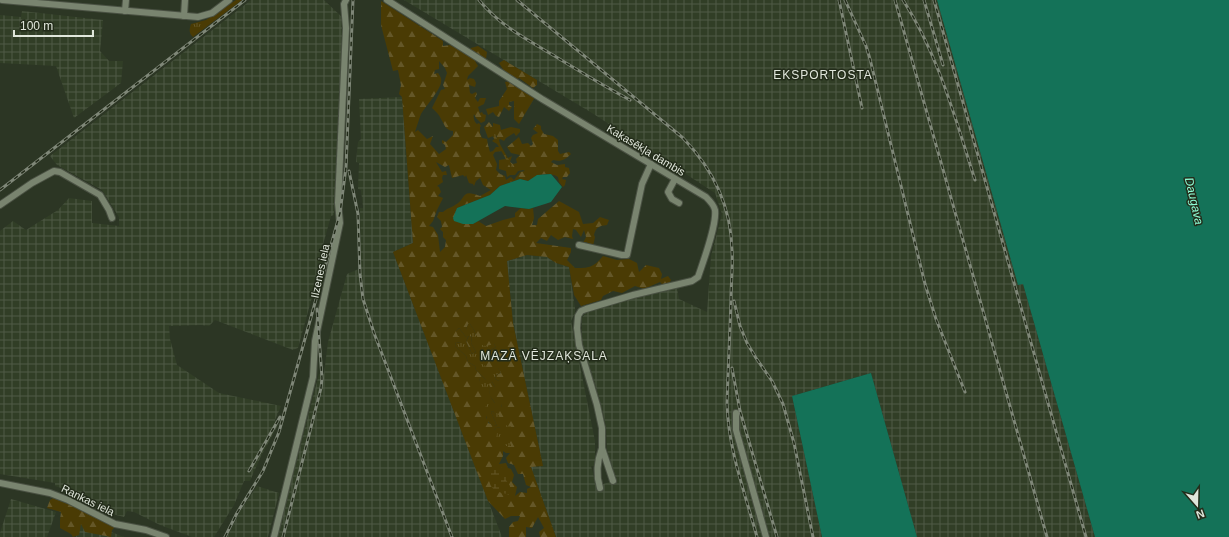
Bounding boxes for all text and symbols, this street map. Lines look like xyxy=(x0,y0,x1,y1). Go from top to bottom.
scale bar xyxy=(14,12,93,38)
text: 100 m xyxy=(20,19,53,33)
district label: EKSPORTOSTA xyxy=(773,68,873,82)
street label: Kaķasēkļa dambis xyxy=(605,122,688,178)
water label: Daugava xyxy=(1182,176,1206,226)
street label: Ilzenes iela xyxy=(308,242,332,299)
district label: MAZĀ VĒJZAĶSALA xyxy=(480,349,608,363)
street label: Rankas iela xyxy=(60,482,117,518)
north arrow xyxy=(1177,485,1217,525)
text: N xyxy=(1195,507,1206,521)

